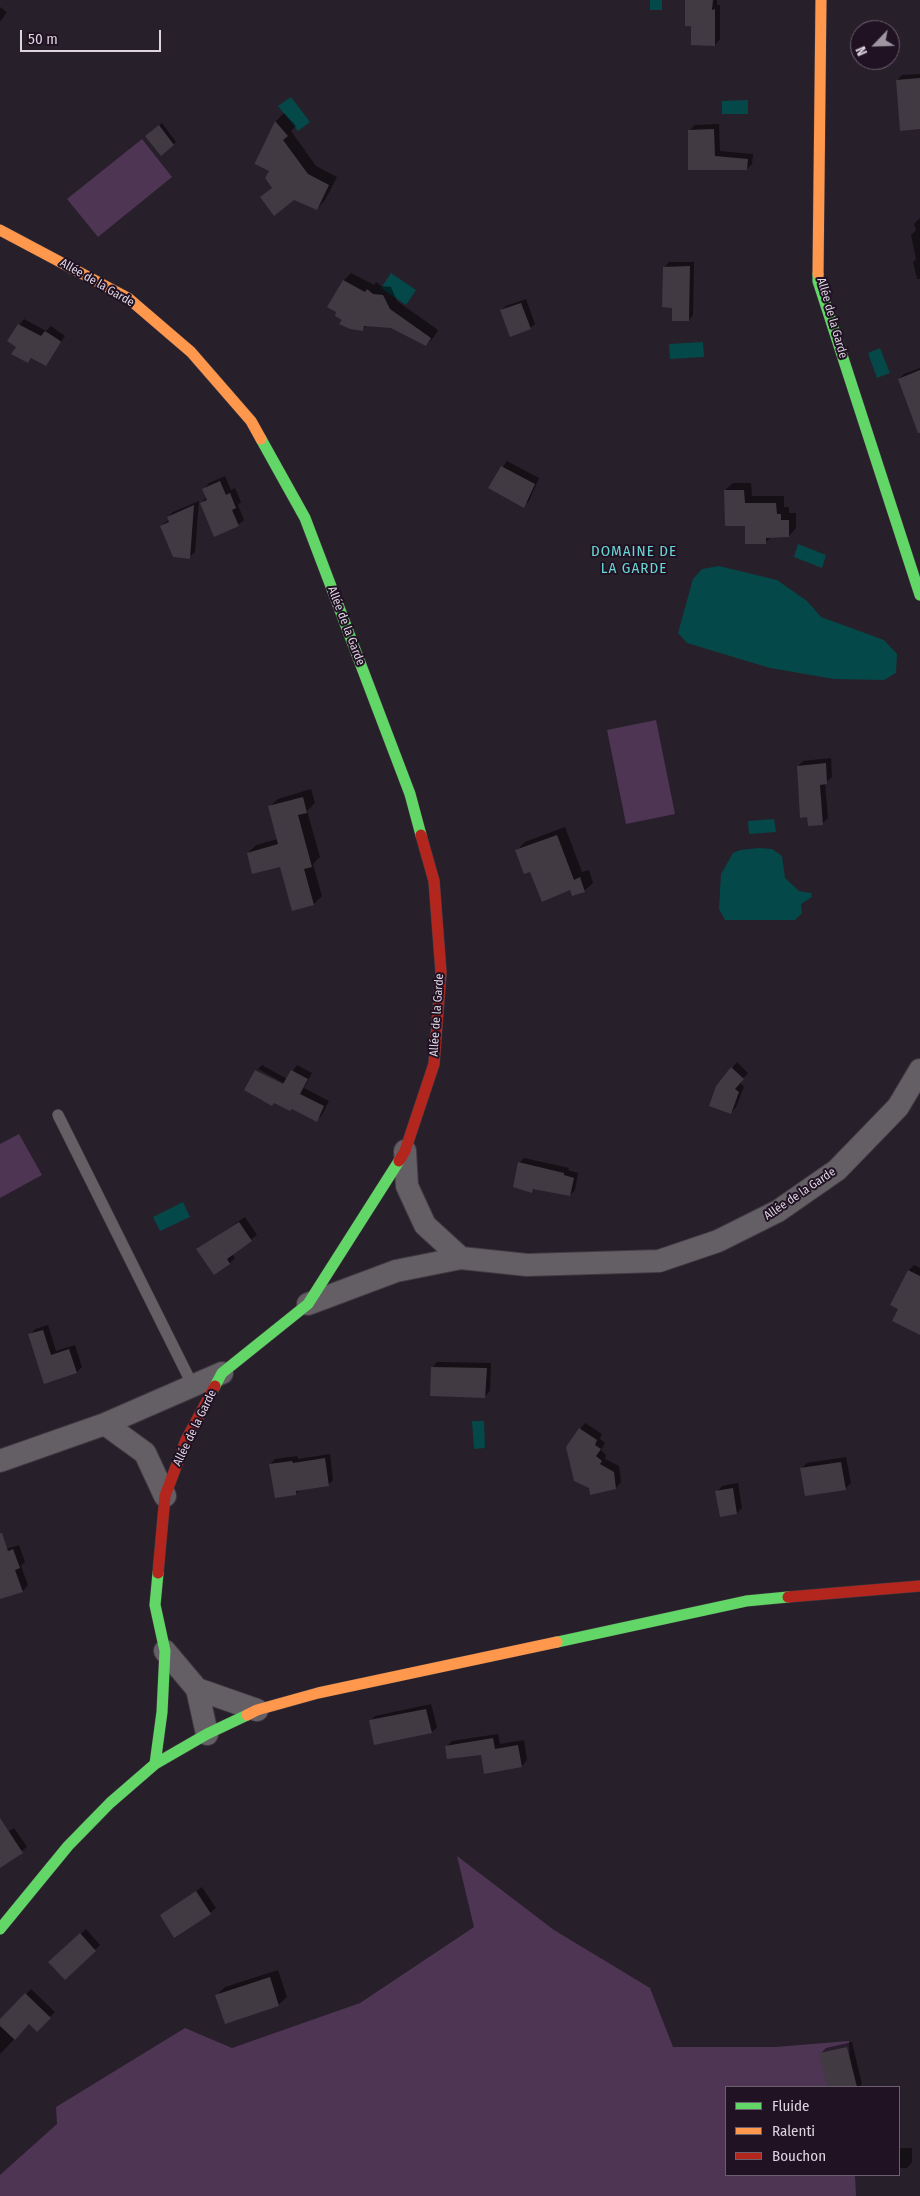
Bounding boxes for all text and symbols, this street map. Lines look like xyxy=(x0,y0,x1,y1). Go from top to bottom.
scale bar xyxy=(22,20,164,52)
north arrow xyxy=(850,20,900,70)
text: 50 m xyxy=(28,30,58,48)
text: N xyxy=(852,44,871,58)
street label: Allée de la Garde xyxy=(57,256,137,310)
street label: Allée de la Garde xyxy=(814,276,850,360)
district label: DOMAINE DE LA GARDE xyxy=(590,543,678,578)
street label: Allée de la Garde xyxy=(324,585,368,667)
street label: Allée de la Garde xyxy=(427,973,447,1057)
street label: Allée de la Garde xyxy=(761,1165,839,1223)
street label: Allée de la Garde xyxy=(170,1387,220,1469)
legend xyxy=(725,2086,900,2176)
text: Fluide xyxy=(772,2097,809,2115)
text: Ralenti xyxy=(772,2122,815,2140)
text: Bouchon xyxy=(772,2147,826,2165)

